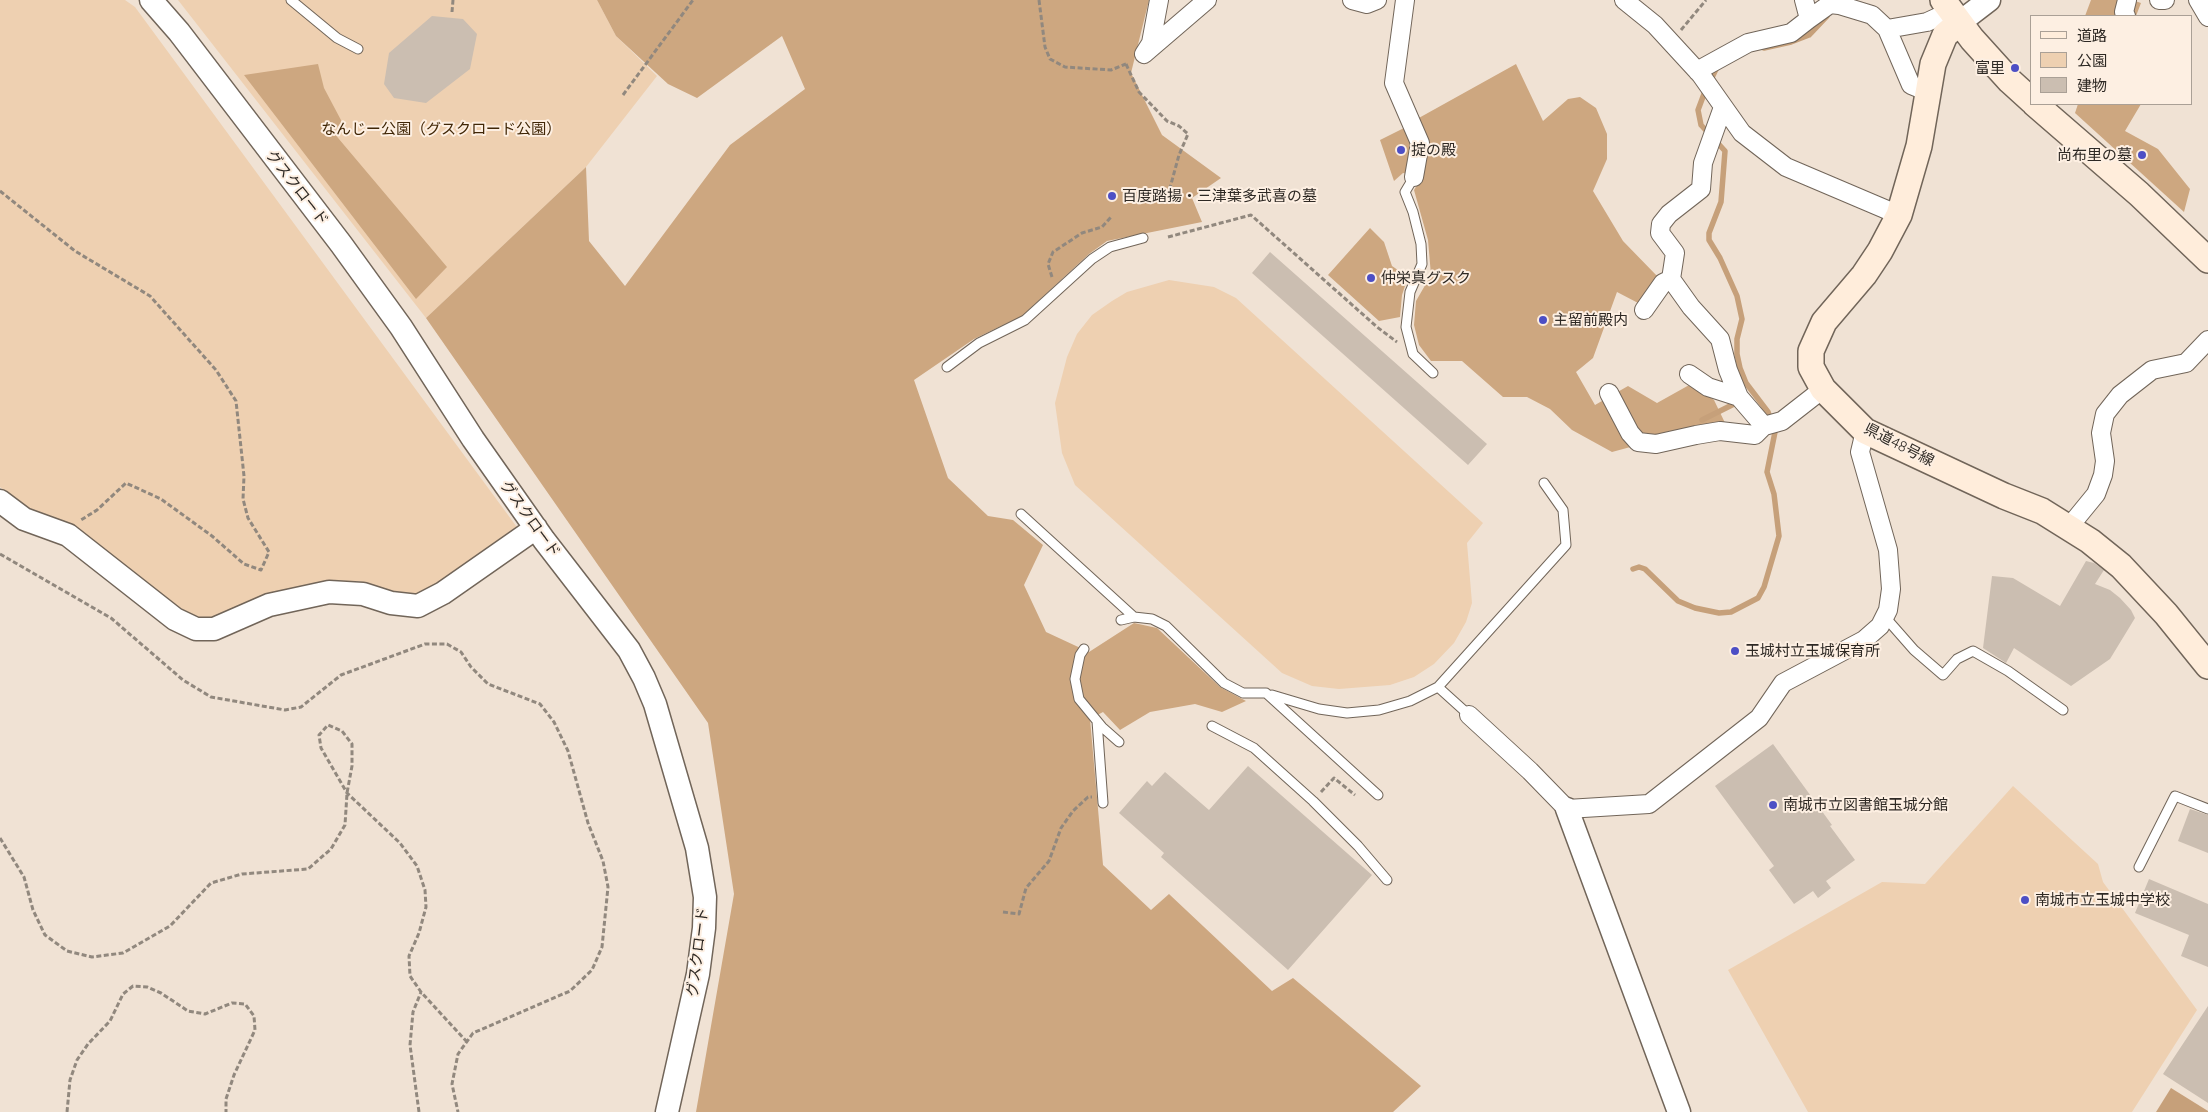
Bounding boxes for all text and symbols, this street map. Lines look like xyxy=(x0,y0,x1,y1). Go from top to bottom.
legend xyxy=(2030,15,2193,105)
text: 道路 xyxy=(2077,26,2107,45)
text: 公園 xyxy=(2077,51,2107,70)
place label: 富里 xyxy=(1975,59,2005,77)
marker: 富里 xyxy=(2009,62,2021,74)
text: 建物 xyxy=(2077,76,2107,95)
park label: なんじー公園（グスクロード公園） xyxy=(321,120,561,138)
place label: 掟の殿 xyxy=(1411,141,1456,159)
marker: 掟の殿 xyxy=(1395,144,1407,156)
place label: 尚布里の墓 xyxy=(2057,146,2132,164)
street label: グスクロード xyxy=(262,147,332,229)
marker: 尚布里の墓 xyxy=(2136,149,2148,161)
place label: 百度踏揚・三津葉多武喜の墓 xyxy=(1122,187,1317,205)
marker: 百度踏揚・三津葉多武喜の墓 xyxy=(1106,190,1118,202)
place label: 仲栄真グスク xyxy=(1381,269,1471,287)
marker: 仲栄真グスク xyxy=(1365,272,1377,284)
place label: 主留前殿内 xyxy=(1553,311,1628,329)
marker: 主留前殿内 xyxy=(1537,314,1549,326)
street label: 県道48号線 xyxy=(1861,420,1937,470)
street label: グスクロード xyxy=(496,477,564,561)
place label: 玉城村立玉城保育所 xyxy=(1745,642,1880,660)
marker: 玉城村立玉城保育所 xyxy=(1729,645,1741,657)
place label: 南城市立図書館玉城分館 xyxy=(1783,796,1948,814)
marker: 南城市立図書館玉城分館 xyxy=(1767,799,1779,811)
place label: 南城市立玉城中学校 xyxy=(2035,891,2170,909)
marker: 南城市立玉城中学校 xyxy=(2019,894,2031,906)
street label: グスクロード xyxy=(684,906,712,998)

